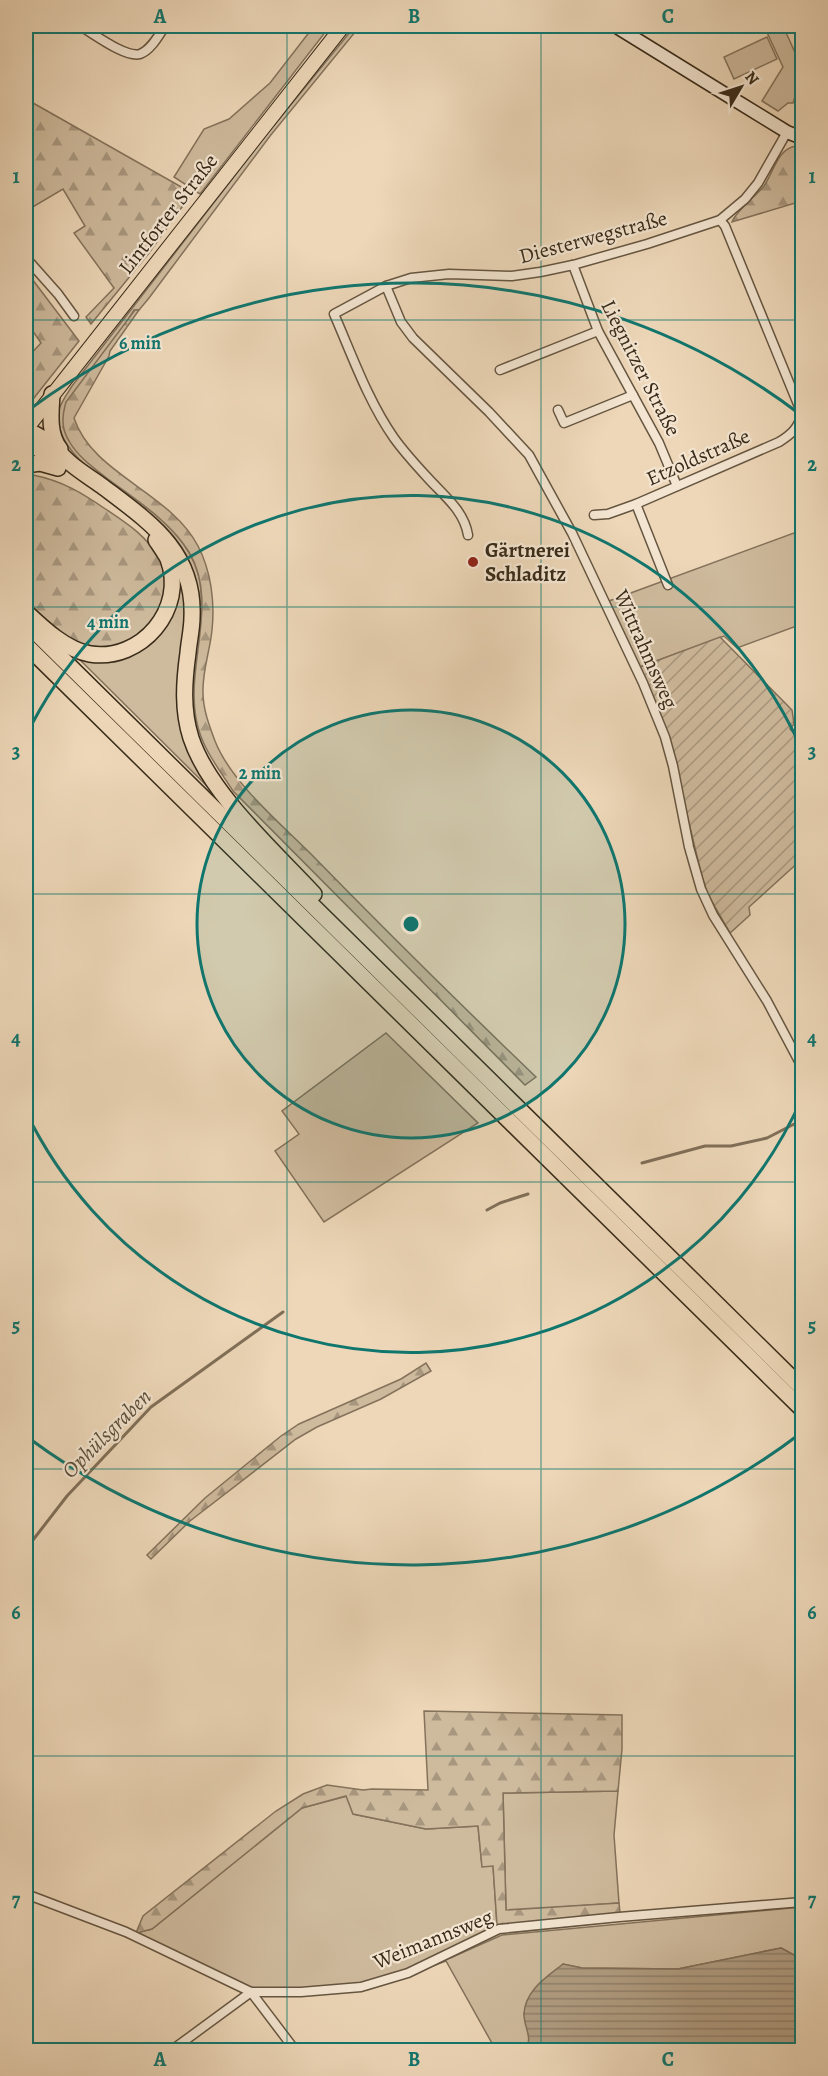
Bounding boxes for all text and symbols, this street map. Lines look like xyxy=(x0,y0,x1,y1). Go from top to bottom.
text: A xyxy=(153,3,167,30)
text: B xyxy=(408,3,420,30)
text: C xyxy=(662,3,674,30)
north arrow xyxy=(711,57,771,117)
text: N xyxy=(740,67,764,90)
street label: Lintforter Straße xyxy=(112,148,224,280)
text: 1 xyxy=(12,163,20,190)
text: 1 xyxy=(808,163,816,190)
street label: Diesterwegstraße xyxy=(516,204,670,270)
street label: Liegnitzer Straße xyxy=(595,295,687,441)
text: 6 min xyxy=(119,331,161,355)
street label: Etzoldstraße xyxy=(642,422,754,492)
text: 2 xyxy=(11,451,21,478)
text: 2 xyxy=(807,451,817,478)
place label: Gärtnerei Schladitz xyxy=(485,536,570,588)
marker: Gärtnerei Schladitz xyxy=(466,555,480,569)
street label: Wittrahmsweg xyxy=(607,584,685,713)
text: 4 min xyxy=(87,610,129,634)
text: 3 xyxy=(12,738,20,765)
text: 3 xyxy=(808,738,816,765)
text: 2 min xyxy=(239,761,281,785)
centre of rings xyxy=(401,914,421,934)
text: 4 xyxy=(11,1025,21,1052)
text: 4 xyxy=(807,1025,817,1052)
text: 5 xyxy=(12,1312,20,1339)
text: 5 xyxy=(808,1312,816,1339)
water label: Ophülsgraben xyxy=(55,1382,158,1485)
text: 6 xyxy=(11,1599,21,1626)
text: 6 xyxy=(807,1599,817,1626)
text: 7 xyxy=(12,1886,21,1913)
text: 7 xyxy=(808,1886,817,1913)
street label: Weimannsweg xyxy=(368,1902,497,1976)
text: A xyxy=(153,2046,167,2073)
text: B xyxy=(408,2046,420,2073)
text: C xyxy=(662,2046,674,2073)

